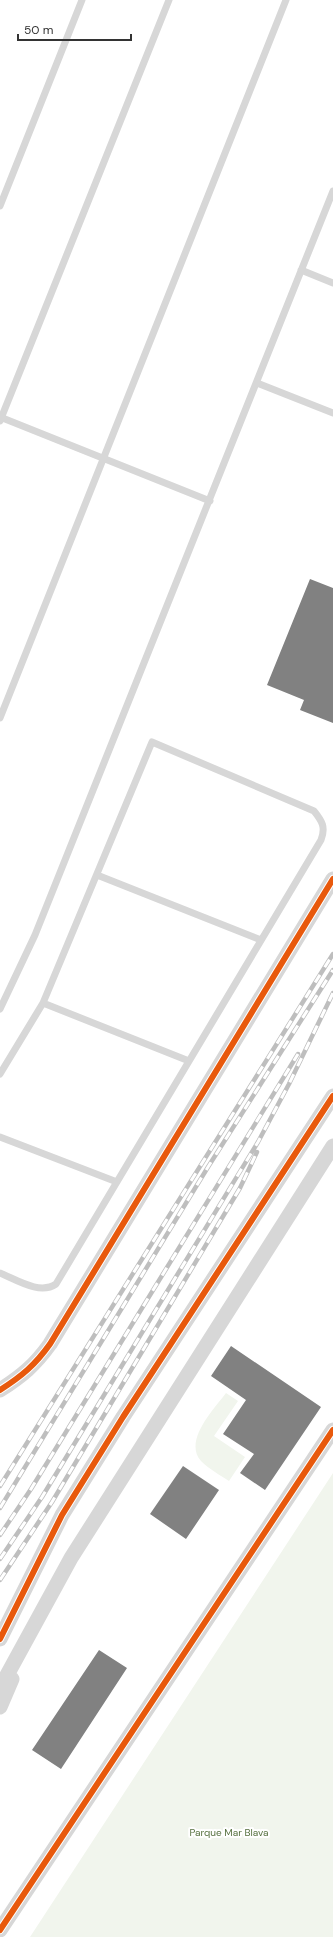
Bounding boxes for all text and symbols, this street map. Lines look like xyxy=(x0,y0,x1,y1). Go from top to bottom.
scale bar xyxy=(18,16,131,42)
text: 50 m xyxy=(24,22,53,38)
park label: Parque Mar Blava xyxy=(189,1826,269,1839)

